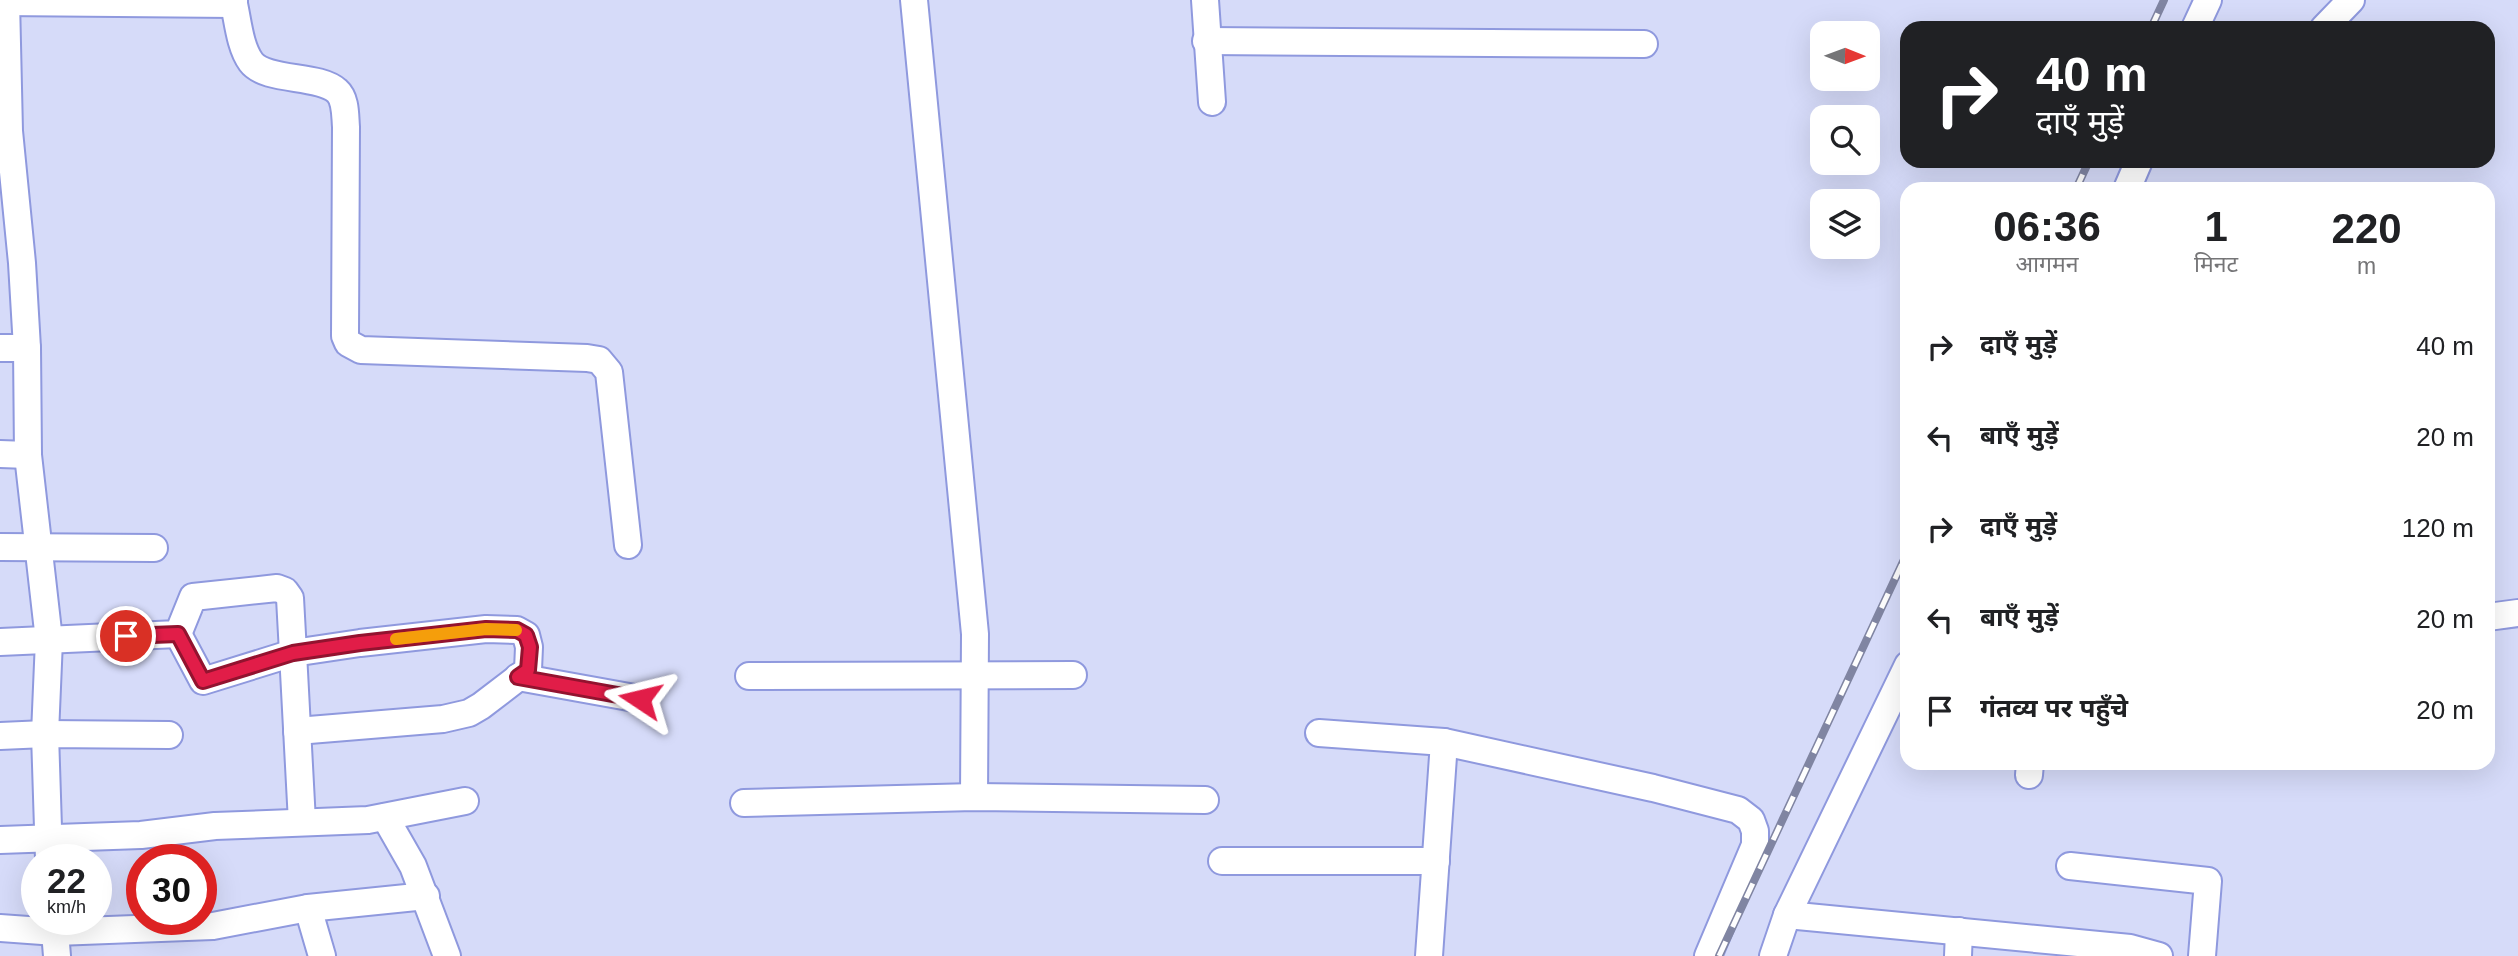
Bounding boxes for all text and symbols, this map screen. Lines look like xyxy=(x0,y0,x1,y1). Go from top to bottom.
north arrow xyxy=(1810,21,1880,91)
map controls xyxy=(1810,21,1880,259)
text: 40 m xyxy=(2036,47,2148,101)
icon: right xyxy=(1921,49,2012,140)
text: दाएँ मुड़ें xyxy=(2036,104,2124,140)
button: search xyxy=(1810,105,1880,175)
button: layers xyxy=(1810,189,1880,259)
text: 06:36 xyxy=(1993,203,2101,250)
text: 1 xyxy=(2204,203,2228,250)
text: 220 xyxy=(2332,205,2402,252)
text: आगमन xyxy=(2016,251,2079,277)
text: मिनट xyxy=(2194,251,2238,277)
text: m xyxy=(2357,253,2376,279)
icon: right xyxy=(1921,328,1959,366)
text: दाएँ मुड़ें xyxy=(1980,329,2057,359)
text: 40 m xyxy=(2416,331,2474,361)
icon: left xyxy=(1921,419,1959,457)
text: बाएँ मुड़ें xyxy=(1980,420,2059,450)
text: 20 m xyxy=(2416,422,2474,452)
icon: right xyxy=(1921,510,1959,548)
text: दाएँ मुड़ें xyxy=(1980,511,2057,541)
text: 120 m xyxy=(2402,513,2474,543)
icon: left xyxy=(1921,601,1959,639)
text: बाएँ मुड़ें xyxy=(1980,602,2059,632)
text: 20 m xyxy=(2416,604,2474,634)
pin xyxy=(96,606,156,666)
icon: arrive xyxy=(107,617,145,655)
position arrow xyxy=(603,662,677,736)
icon: arrive xyxy=(1921,692,1959,730)
text: गंतव्य पर पहुँचे xyxy=(1980,693,2128,723)
text: 20 m xyxy=(2416,695,2474,725)
speed limit sign: 30 xyxy=(126,844,217,935)
text: 22 xyxy=(47,861,86,900)
text: km/h xyxy=(47,897,86,917)

